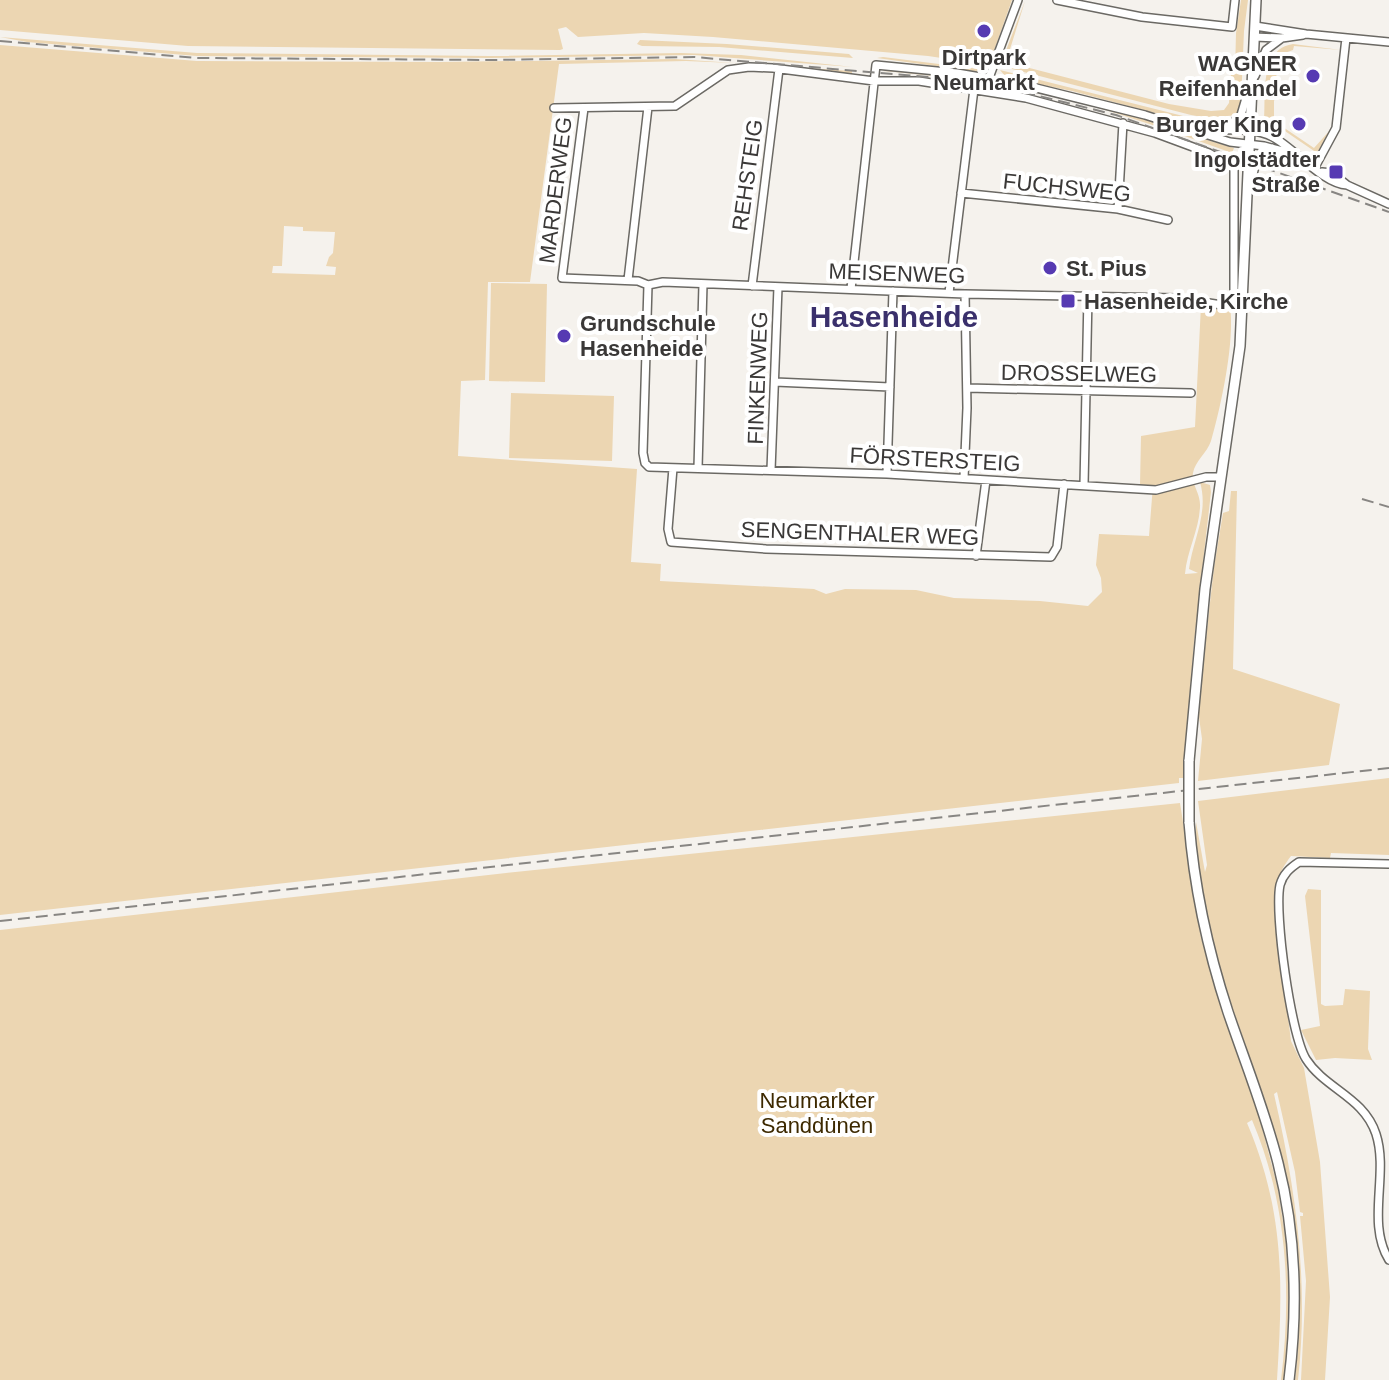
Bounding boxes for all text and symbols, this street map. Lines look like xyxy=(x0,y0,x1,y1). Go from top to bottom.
marker: Dirtpark Neumarkt xyxy=(975,22,993,40)
place label: Dirtpark Neumarkt xyxy=(933,45,1035,95)
place label: WAGNER Reifenhandel xyxy=(1159,51,1297,101)
marker: WAGNER Reifenhandel xyxy=(1304,67,1322,85)
place label: Burger King xyxy=(1156,112,1283,137)
street label: MARDERWEG xyxy=(534,115,577,265)
marker: Burger King xyxy=(1290,115,1308,133)
street label: REHSTEIG xyxy=(727,118,768,232)
place label: Ingolstädter Straße xyxy=(1194,147,1320,197)
marker: Ingolstädter Straße xyxy=(1327,163,1345,181)
street label: FUCHSWEG xyxy=(1002,168,1132,207)
place label: St. Pius xyxy=(1066,256,1147,281)
street label: MEISENWEG xyxy=(828,259,966,288)
marker: St. Pius xyxy=(1041,259,1059,277)
place label: Hasenheide, Kirche xyxy=(1084,289,1288,314)
marker: Hasenheide, Kirche xyxy=(1059,292,1077,310)
district label: Hasenheide xyxy=(810,300,978,333)
place label: Grundschule Hasenheide xyxy=(580,311,716,361)
street label: FINKENWEG xyxy=(743,311,772,445)
marker: Grundschule Hasenheide xyxy=(555,327,573,345)
street label: DROSSELWEG xyxy=(1001,360,1157,387)
street label: FÖRSTERSTEIG xyxy=(849,443,1021,476)
street label: SENGENTHALER WEG xyxy=(740,517,980,550)
park label: Neumarkter Sanddünen xyxy=(760,1088,874,1138)

